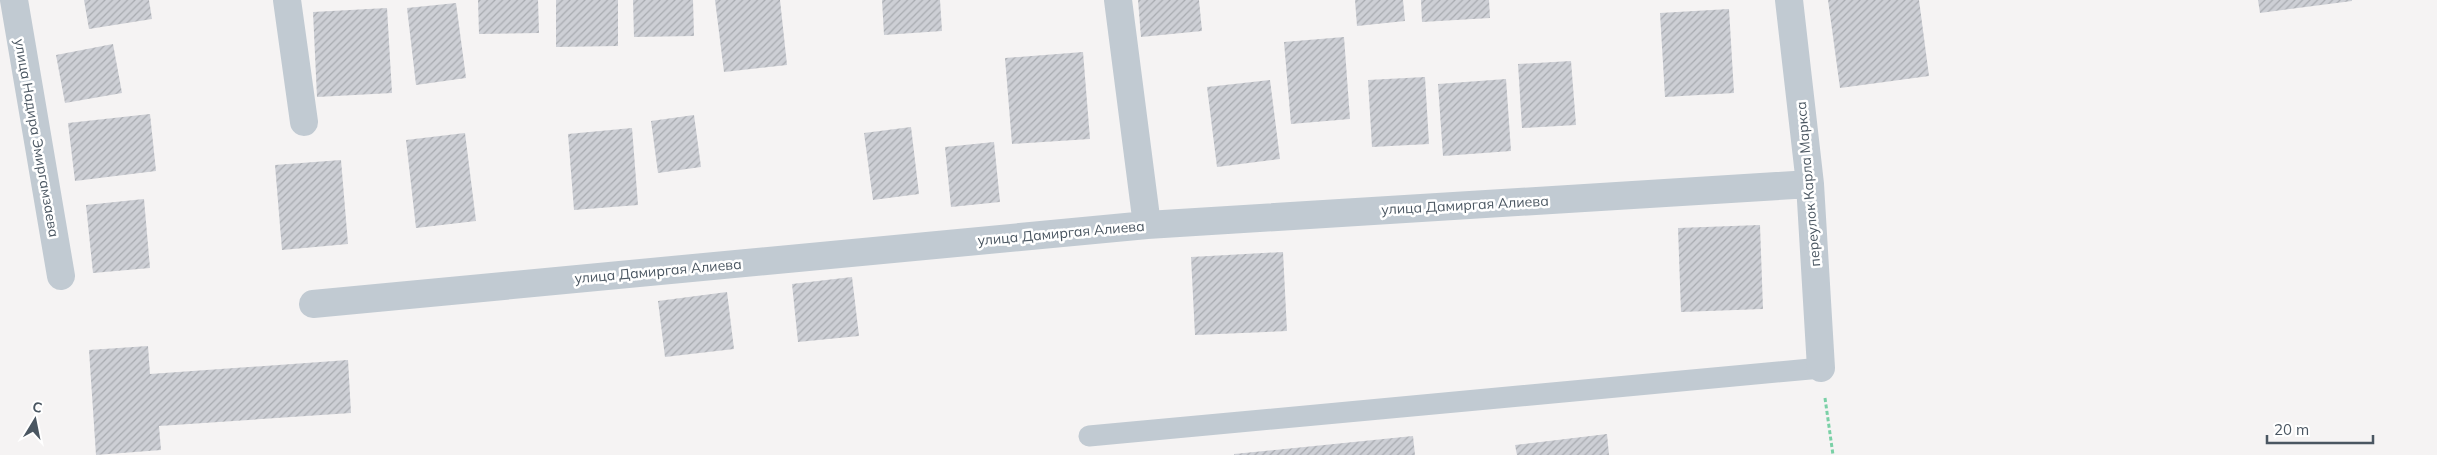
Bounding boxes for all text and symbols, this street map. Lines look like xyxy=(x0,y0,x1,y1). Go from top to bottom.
street label: улица Надира Эмиргамзаева xyxy=(11,37,63,239)
street label: переулок Карла Маркса xyxy=(1792,101,1824,267)
street label: улица Дамиргая Алиева xyxy=(1381,192,1549,218)
street label: улица Дамиргая Алиева xyxy=(977,217,1145,249)
street label: улица Дамиргая Алиева xyxy=(574,255,742,287)
north arrow xyxy=(10,395,60,445)
text: С xyxy=(31,398,44,417)
scale bar xyxy=(2267,412,2373,444)
text: 20 m xyxy=(2274,420,2309,439)

